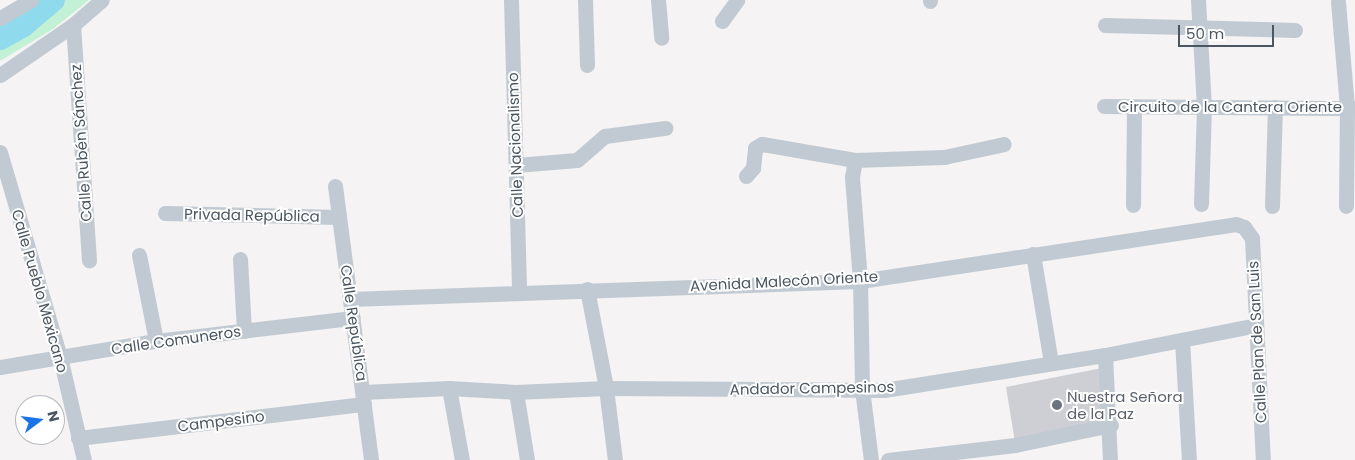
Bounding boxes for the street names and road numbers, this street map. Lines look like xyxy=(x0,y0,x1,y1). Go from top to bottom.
street label: Calle Rubén Sánchez xyxy=(67,64,95,222)
street label: Calle Nacionalismo xyxy=(503,72,527,218)
street label: Circuito de la Cantera Oriente xyxy=(1118,98,1342,116)
street label: Privada República xyxy=(184,205,320,225)
street label: Calle Pueblo Mexicano xyxy=(8,207,72,375)
street label: Calle Plan de San Luis xyxy=(1244,261,1270,423)
street label: Calle República xyxy=(337,264,371,382)
street label: Avenida Malecón Oriente xyxy=(689,267,879,295)
street label: Calle Comuneros xyxy=(110,322,242,358)
street label: Andador Campesinos xyxy=(730,378,894,398)
street label: Campesino xyxy=(177,407,265,435)

